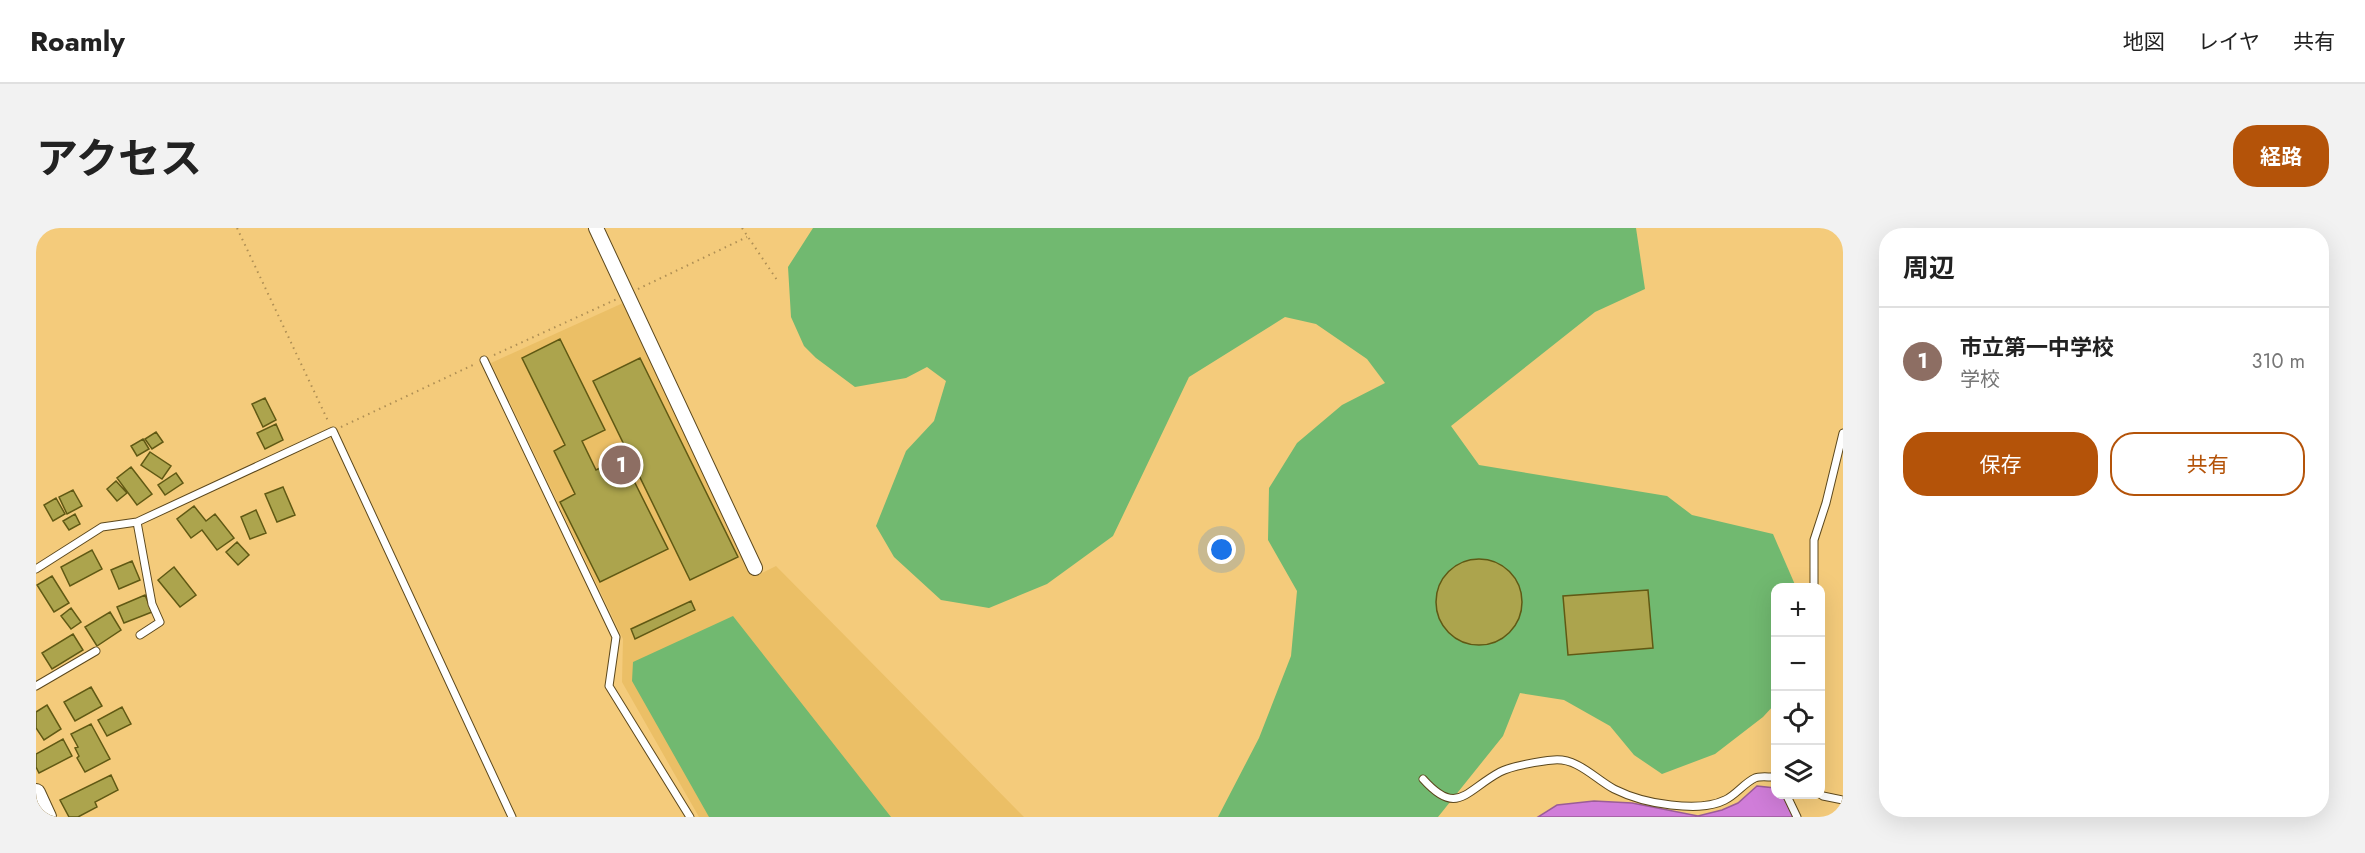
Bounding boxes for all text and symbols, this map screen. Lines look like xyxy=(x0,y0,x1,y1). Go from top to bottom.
text: Roamly xyxy=(30,21,125,62)
text: 地図 xyxy=(2123,27,2165,57)
text: レイヤ xyxy=(2198,27,2260,57)
text: 共有 xyxy=(2293,27,2335,57)
button: 経路 xyxy=(2233,125,2329,187)
text: アクセス xyxy=(36,128,202,189)
text: 周辺 xyxy=(1903,249,1955,287)
text: 市立第一中学校 xyxy=(1960,331,2114,363)
text: 1 xyxy=(1917,347,1928,376)
text: 310 m xyxy=(2251,347,2305,376)
text: 学校 xyxy=(1960,365,2000,394)
button: 保存 xyxy=(1903,432,2098,496)
button: 共有 xyxy=(2110,432,2305,496)
pin: 1 xyxy=(602,442,640,488)
your location xyxy=(1207,535,1236,564)
map controls xyxy=(1771,583,1825,799)
button: + xyxy=(1771,583,1825,637)
button: − xyxy=(1771,637,1825,691)
button: locate xyxy=(1771,691,1825,745)
button: layers xyxy=(1771,745,1825,799)

